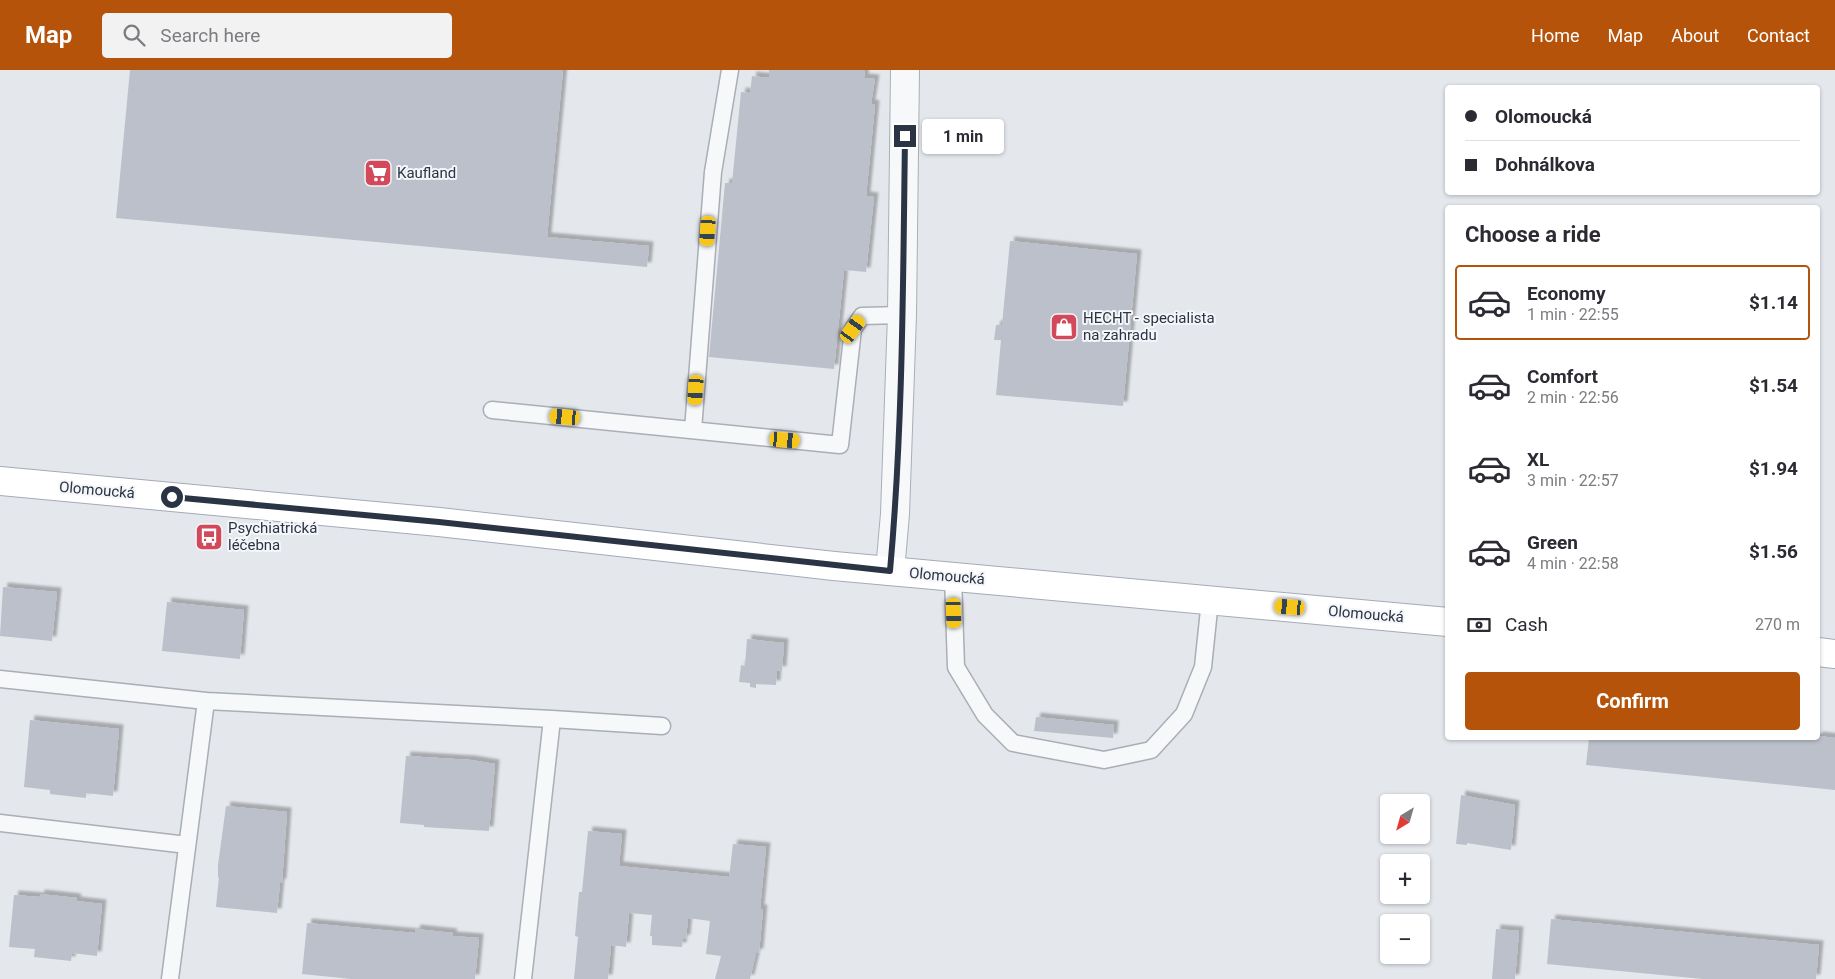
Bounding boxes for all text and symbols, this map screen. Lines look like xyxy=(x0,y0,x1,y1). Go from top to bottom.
search box xyxy=(102,13,452,58)
text: Map xyxy=(25,21,72,49)
icon: search xyxy=(120,21,148,49)
text: Search here xyxy=(160,24,260,47)
text: Home xyxy=(1531,25,1580,46)
text: Map xyxy=(1608,25,1643,46)
text: About xyxy=(1671,25,1719,46)
text: Contact xyxy=(1747,25,1810,46)
text: Olomoucká xyxy=(1495,105,1592,128)
callout: 1 min xyxy=(922,118,1005,154)
route end xyxy=(894,125,916,147)
text: 1 min xyxy=(943,127,983,146)
text: Dohnálkova xyxy=(1495,153,1595,176)
supermarket icon: Kaufland xyxy=(363,158,393,188)
place label: Kaufland xyxy=(397,164,456,182)
car xyxy=(699,216,716,246)
text: Choose a ride xyxy=(1465,222,1601,247)
icon: car xyxy=(1467,280,1512,325)
text: Economy xyxy=(1527,282,1606,305)
text: $1.14 xyxy=(1749,291,1798,314)
text: 1 min · 22:55 xyxy=(1527,305,1619,324)
place label: HECHT - specialista na zahradu xyxy=(1083,309,1215,344)
car xyxy=(838,312,867,346)
shop icon: HECHT - specialista na zahradu xyxy=(1049,312,1079,342)
icon: car xyxy=(1467,363,1512,408)
text: Comfort xyxy=(1527,365,1598,388)
text: $1.54 xyxy=(1749,374,1798,397)
car xyxy=(687,375,704,405)
text: 2 min · 22:56 xyxy=(1527,388,1619,407)
car xyxy=(549,408,580,426)
car xyxy=(769,431,800,449)
icon: car xyxy=(1467,446,1512,491)
text: XL xyxy=(1527,448,1549,471)
text: $1.94 xyxy=(1749,457,1798,480)
text: 3 min · 22:57 xyxy=(1527,471,1619,490)
street label: Olomoucká xyxy=(58,478,136,502)
route start xyxy=(161,486,183,508)
place label: Psychiatrická léčebna xyxy=(228,519,317,554)
bus stop icon: Psychiatrická léčebna xyxy=(194,522,224,552)
icon: car xyxy=(1467,529,1512,574)
text: Green xyxy=(1527,531,1578,554)
text: $1.56 xyxy=(1749,540,1798,563)
text: 4 min · 22:58 xyxy=(1527,554,1619,573)
street label: Olomoucká xyxy=(908,564,986,588)
car xyxy=(945,598,962,628)
car xyxy=(1274,598,1305,616)
street label: Olomoucká xyxy=(1327,602,1405,626)
icon: cash xyxy=(1465,611,1493,639)
text: Cash xyxy=(1505,613,1548,636)
text: 270 m xyxy=(1755,615,1800,634)
button: Confirm xyxy=(1465,672,1800,730)
north arrow xyxy=(1380,794,1430,844)
map controls xyxy=(1380,794,1430,964)
button: + xyxy=(1380,854,1430,904)
button: − xyxy=(1380,914,1430,964)

